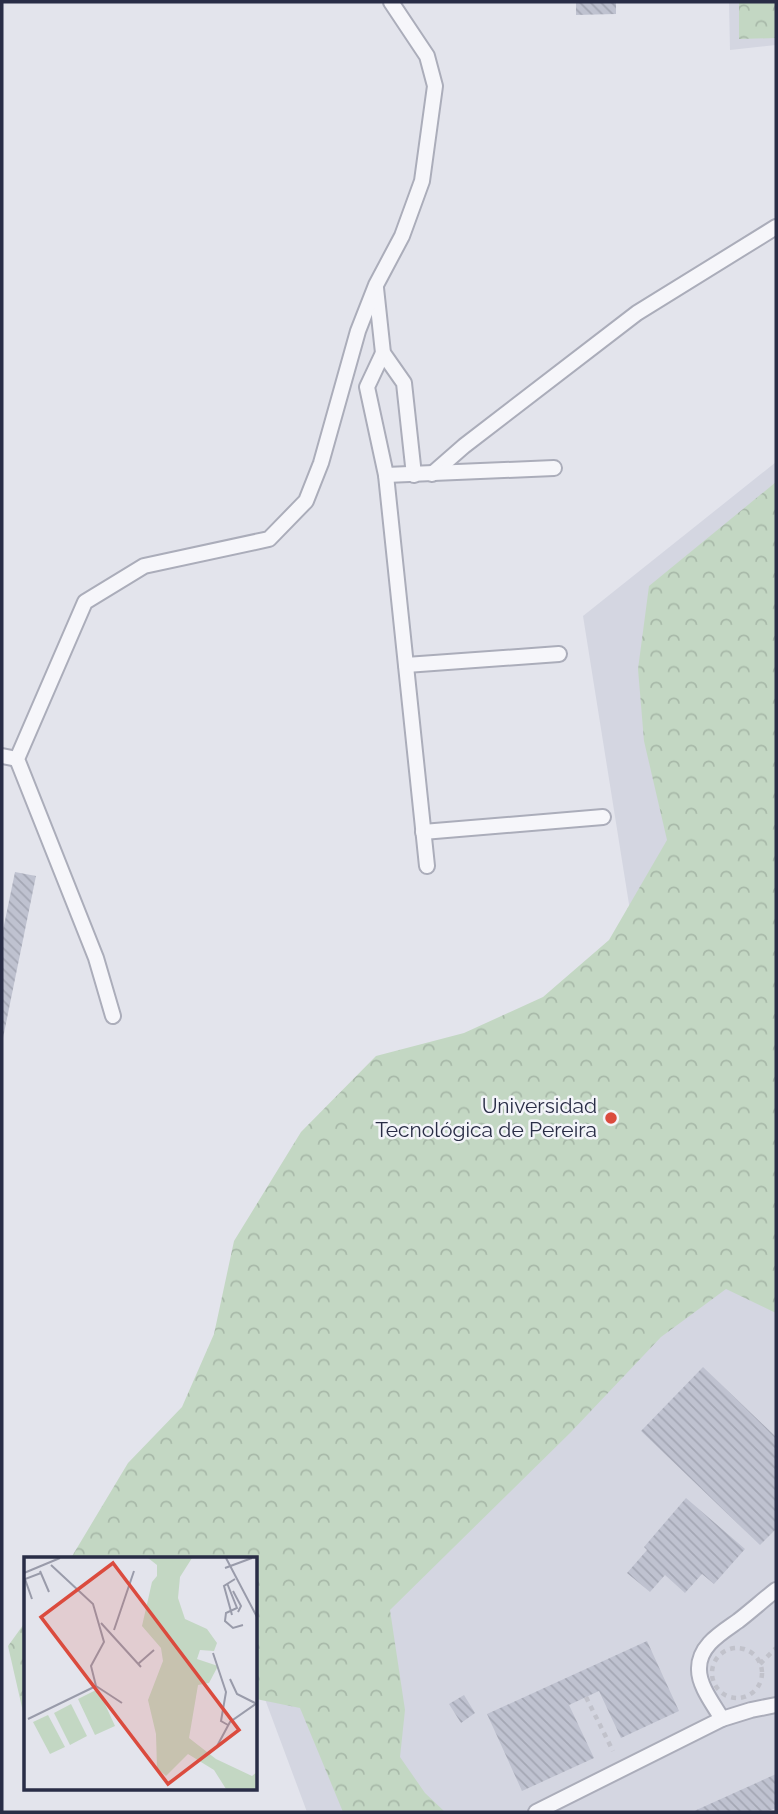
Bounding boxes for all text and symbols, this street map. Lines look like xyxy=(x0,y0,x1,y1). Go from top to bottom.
place label: Universidad Tecnológica de Pereira xyxy=(375,1093,597,1142)
marker: Universidad Tecnológica de Pereira xyxy=(603,1110,619,1126)
inset map xyxy=(24,1557,257,1790)

